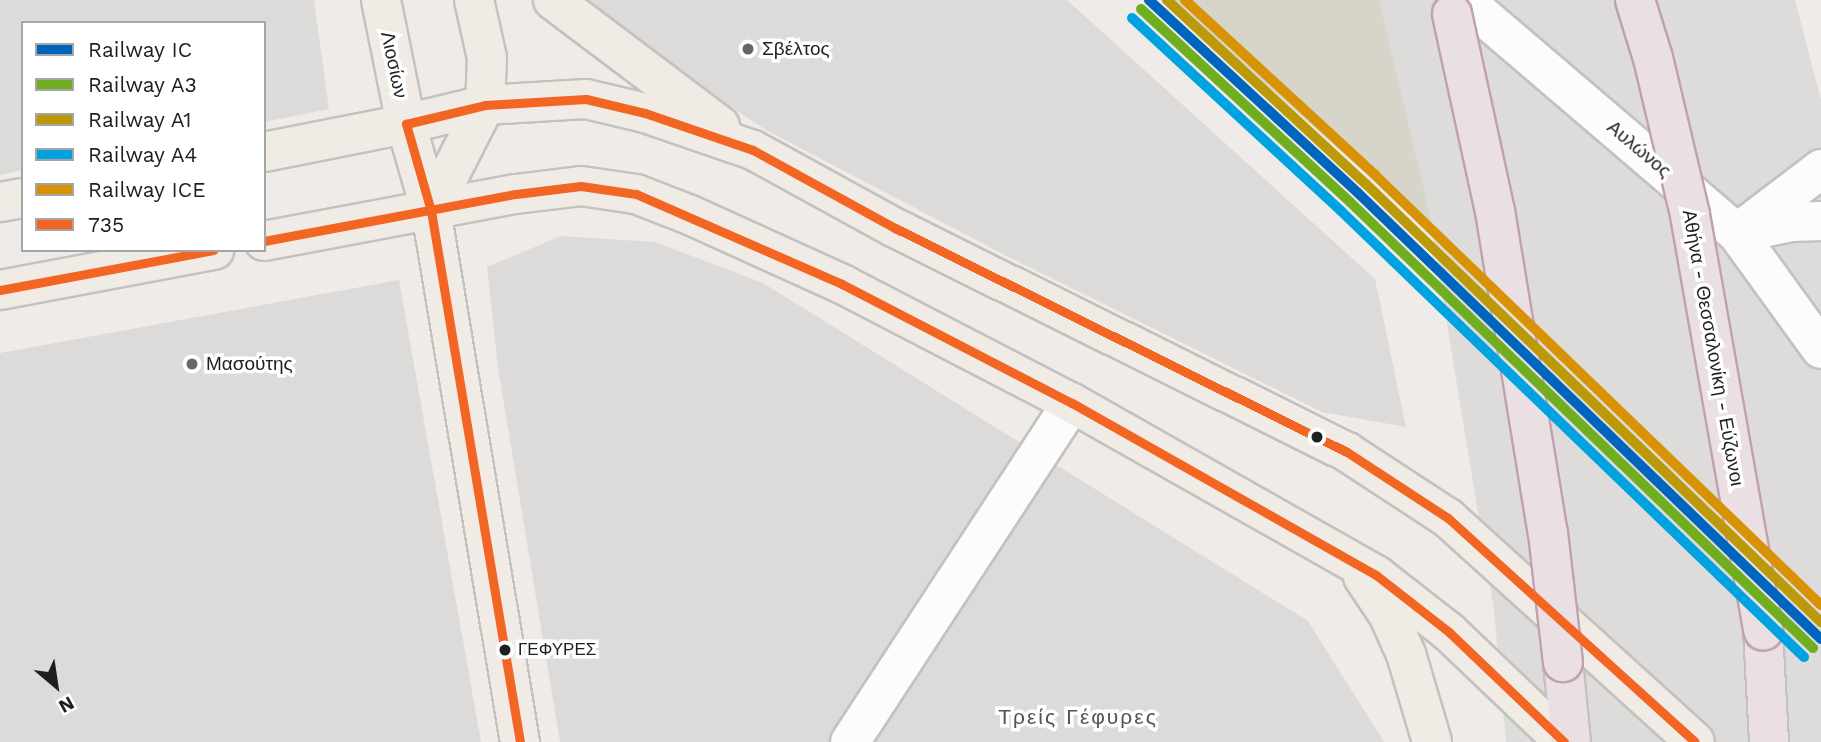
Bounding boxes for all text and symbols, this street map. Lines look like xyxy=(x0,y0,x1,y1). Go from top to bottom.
legend xyxy=(21,21,266,252)
street label: Λιοσίων xyxy=(376,29,412,101)
text: Railway IC xyxy=(88,37,192,62)
place label: Σβέλτος xyxy=(762,38,830,60)
marker: Σβέλτος xyxy=(740,41,756,57)
text: Railway A3 xyxy=(88,72,197,97)
text: Railway A1 xyxy=(88,107,191,132)
street label: Αυλώνος xyxy=(1602,116,1676,182)
text: Railway A4 xyxy=(88,142,197,167)
text: Railway ICE xyxy=(88,177,206,202)
street label: Αθήνα - Θεσσαλονίκη - Εύζωνοι xyxy=(1677,208,1749,488)
text: 735 xyxy=(88,212,124,237)
place label: Μασούτης xyxy=(206,353,293,375)
marker: Μασούτης xyxy=(184,356,200,372)
unlabelled marker xyxy=(1310,430,1324,444)
place label: ΓΕΦΥΡΕΣ xyxy=(518,640,596,660)
marker: ΓΕΦΥΡΕΣ xyxy=(498,643,512,657)
north arrow xyxy=(21,651,91,721)
text: N xyxy=(55,691,78,718)
district label: Τρείς Γέφυρες xyxy=(1000,704,1156,730)

